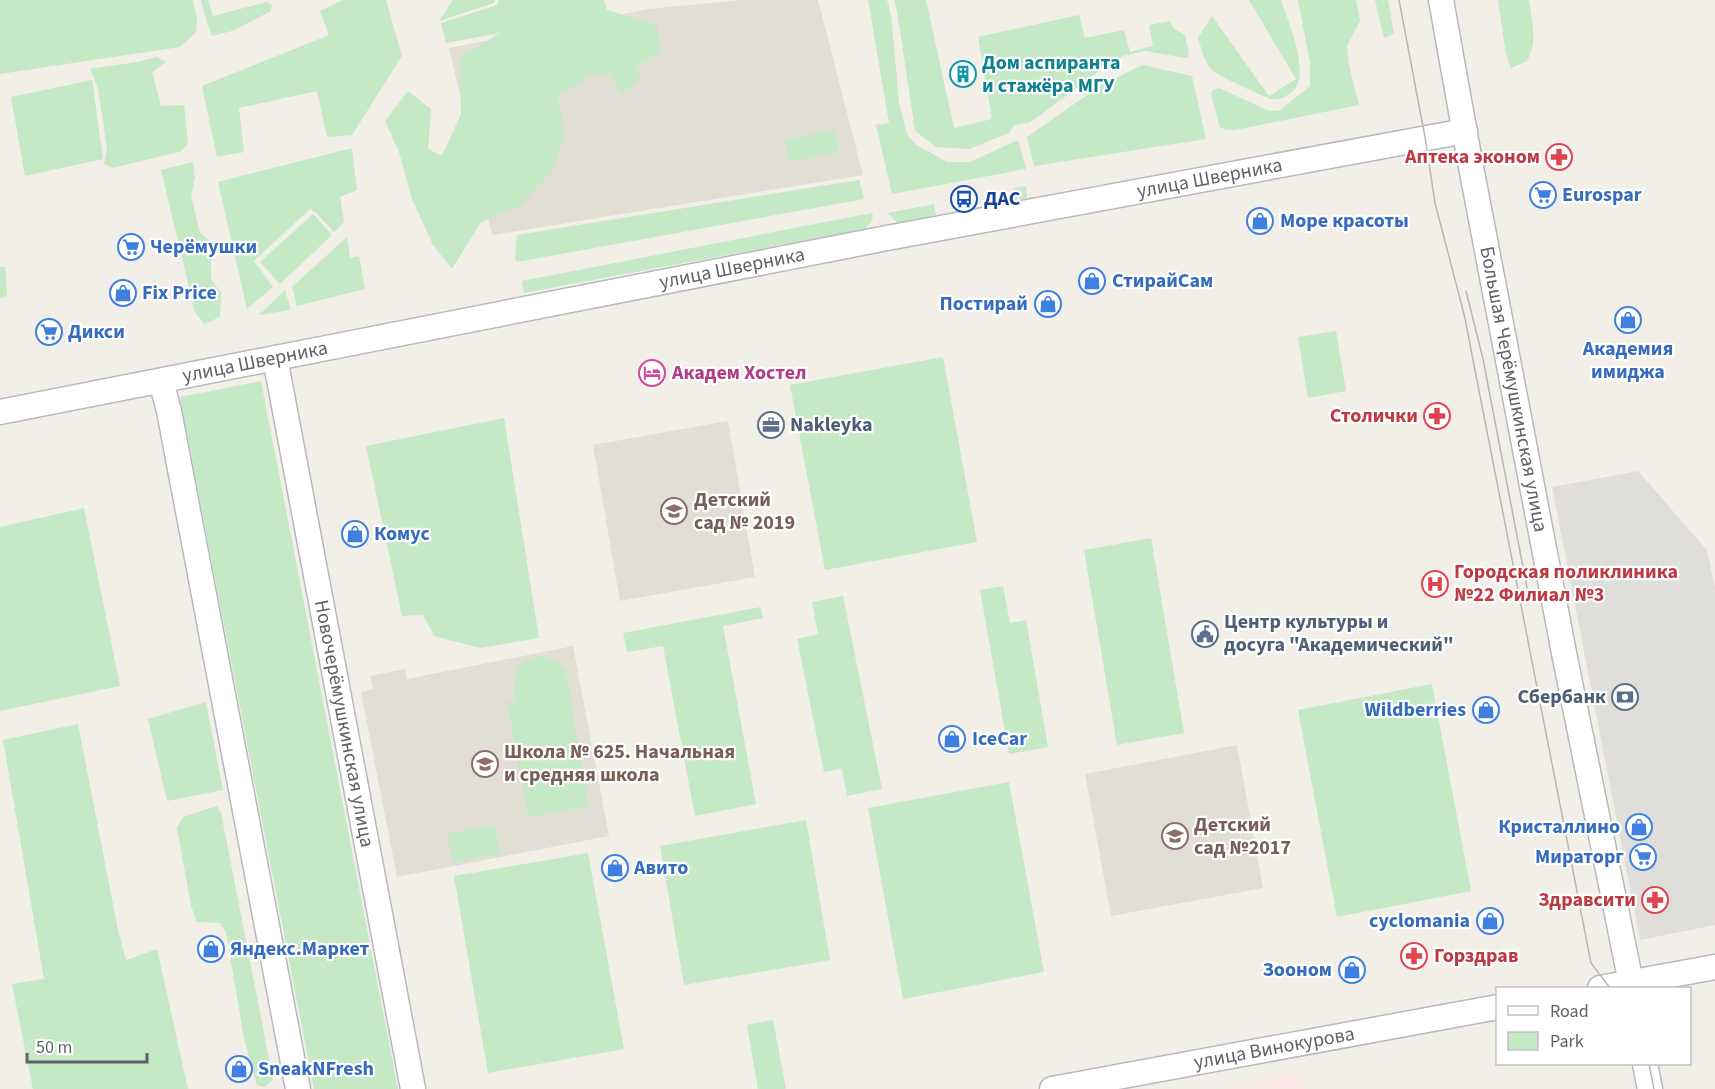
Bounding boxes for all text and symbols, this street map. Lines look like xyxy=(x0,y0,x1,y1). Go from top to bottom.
place label: Дом аспиранта и стажёра МГУ xyxy=(982,49,1120,100)
building icon: Дом аспиранта и стажёра МГУ xyxy=(948,59,978,89)
pharmacy icon: Аптека эконом xyxy=(1544,142,1574,172)
place label: Аптека эконом xyxy=(1404,143,1540,171)
street label: улица Шверника xyxy=(1135,151,1285,205)
supermarket icon: Eurospar xyxy=(1528,180,1558,210)
place label: Eurospar xyxy=(1562,181,1642,209)
bus stop icon: ДАС xyxy=(949,184,979,214)
place label: ДАС xyxy=(984,185,1021,213)
shop icon: Море красоты xyxy=(1245,206,1275,236)
place label: Море красоты xyxy=(1280,207,1409,235)
supermarket icon: Черёмушки xyxy=(116,232,146,262)
place label: Черёмушки xyxy=(150,233,257,261)
street label: улица Шверника xyxy=(657,240,807,296)
street label: Большая Черёмушкинская улица xyxy=(1473,244,1555,535)
shop icon: СтирайСам xyxy=(1077,266,1107,296)
place label: СтирайСам xyxy=(1112,267,1213,295)
shop icon: Fix Price xyxy=(108,278,138,308)
place label: Fix Price xyxy=(142,279,217,307)
shop icon: Постирай xyxy=(1033,289,1063,319)
place label: Постирай xyxy=(940,290,1028,318)
shop icon: Академия имиджа xyxy=(1613,305,1643,335)
supermarket icon: Дикси xyxy=(34,317,64,347)
place label: Дикси xyxy=(68,318,125,346)
street label: улица Шверника xyxy=(180,334,330,390)
place label: Академия имиджа xyxy=(1582,335,1673,386)
hotel icon: Академ Хостел xyxy=(637,358,667,388)
place label: Академ Хостел xyxy=(671,359,807,387)
pharmacy icon: Столички xyxy=(1422,401,1452,431)
place label: Столички xyxy=(1330,402,1418,430)
office icon: Nakleyka xyxy=(756,410,786,440)
place label: Nakleyka xyxy=(790,411,873,439)
place label: Детский сад № 2019 xyxy=(694,486,795,537)
school or university icon: Детский сад № 2019 xyxy=(659,496,689,526)
shop icon: Комус xyxy=(340,519,370,549)
place label: Комус xyxy=(374,520,430,548)
place label: Городская поликлиника №22 Филиал №3 xyxy=(1454,558,1678,609)
hospital icon: Городская поликлиника №22 Филиал №3 xyxy=(1420,569,1450,599)
street label: Новочерёмушкинская улица xyxy=(307,597,381,850)
place label: Центр культуры и досуга "Академический" xyxy=(1224,608,1454,659)
public building icon: Центр культуры и досуга "Академический" xyxy=(1190,619,1220,649)
bank icon: Сбербанк xyxy=(1610,682,1640,712)
place label: Сбербанк xyxy=(1518,683,1606,711)
shop icon: Wildberries xyxy=(1471,695,1501,725)
place label: Wildberries xyxy=(1365,696,1466,724)
shop icon: IceCar xyxy=(937,724,967,754)
place label: IceCar xyxy=(972,725,1027,753)
place label: Школа № 625. Начальная и средняя школа xyxy=(504,738,735,789)
school or university icon: Школа № 625. Начальная и средняя школа xyxy=(470,749,500,779)
place label: Детский сад №2017 xyxy=(1194,811,1291,862)
shop icon: Кристаллино xyxy=(1624,812,1654,842)
place label: Кристаллино xyxy=(1498,813,1620,841)
school or university icon: Детский сад №2017 xyxy=(1160,821,1190,851)
supermarket icon: Мираторг xyxy=(1628,842,1658,872)
place label: Мираторг xyxy=(1535,843,1624,871)
shop icon: Авито xyxy=(600,853,630,883)
place label: Авито xyxy=(633,854,688,882)
pharmacy icon: Здравсити xyxy=(1640,885,1670,915)
place label: Здравсити xyxy=(1538,886,1636,914)
shop icon: cyclomania xyxy=(1475,906,1505,936)
place label: cyclomania xyxy=(1369,907,1470,935)
shop icon: Яндекс.Маркет xyxy=(196,934,226,964)
place label: Яндекс.Маркет xyxy=(230,935,370,963)
pharmacy icon: Горздрав xyxy=(1399,941,1429,971)
place label: Горздрав xyxy=(1434,942,1518,970)
shop icon: Зооном xyxy=(1337,955,1367,985)
place label: Зооном xyxy=(1263,956,1332,984)
legend xyxy=(1496,987,1691,1065)
text: Road xyxy=(1550,999,1589,1024)
street label: улица Винокурова xyxy=(1192,1020,1357,1077)
scale bar xyxy=(27,1026,147,1064)
text: Park xyxy=(1550,1029,1584,1054)
text: 50 m xyxy=(36,1035,72,1060)
shop icon: SneakNFresh xyxy=(224,1054,254,1084)
place label: SneakNFresh xyxy=(258,1055,374,1083)

